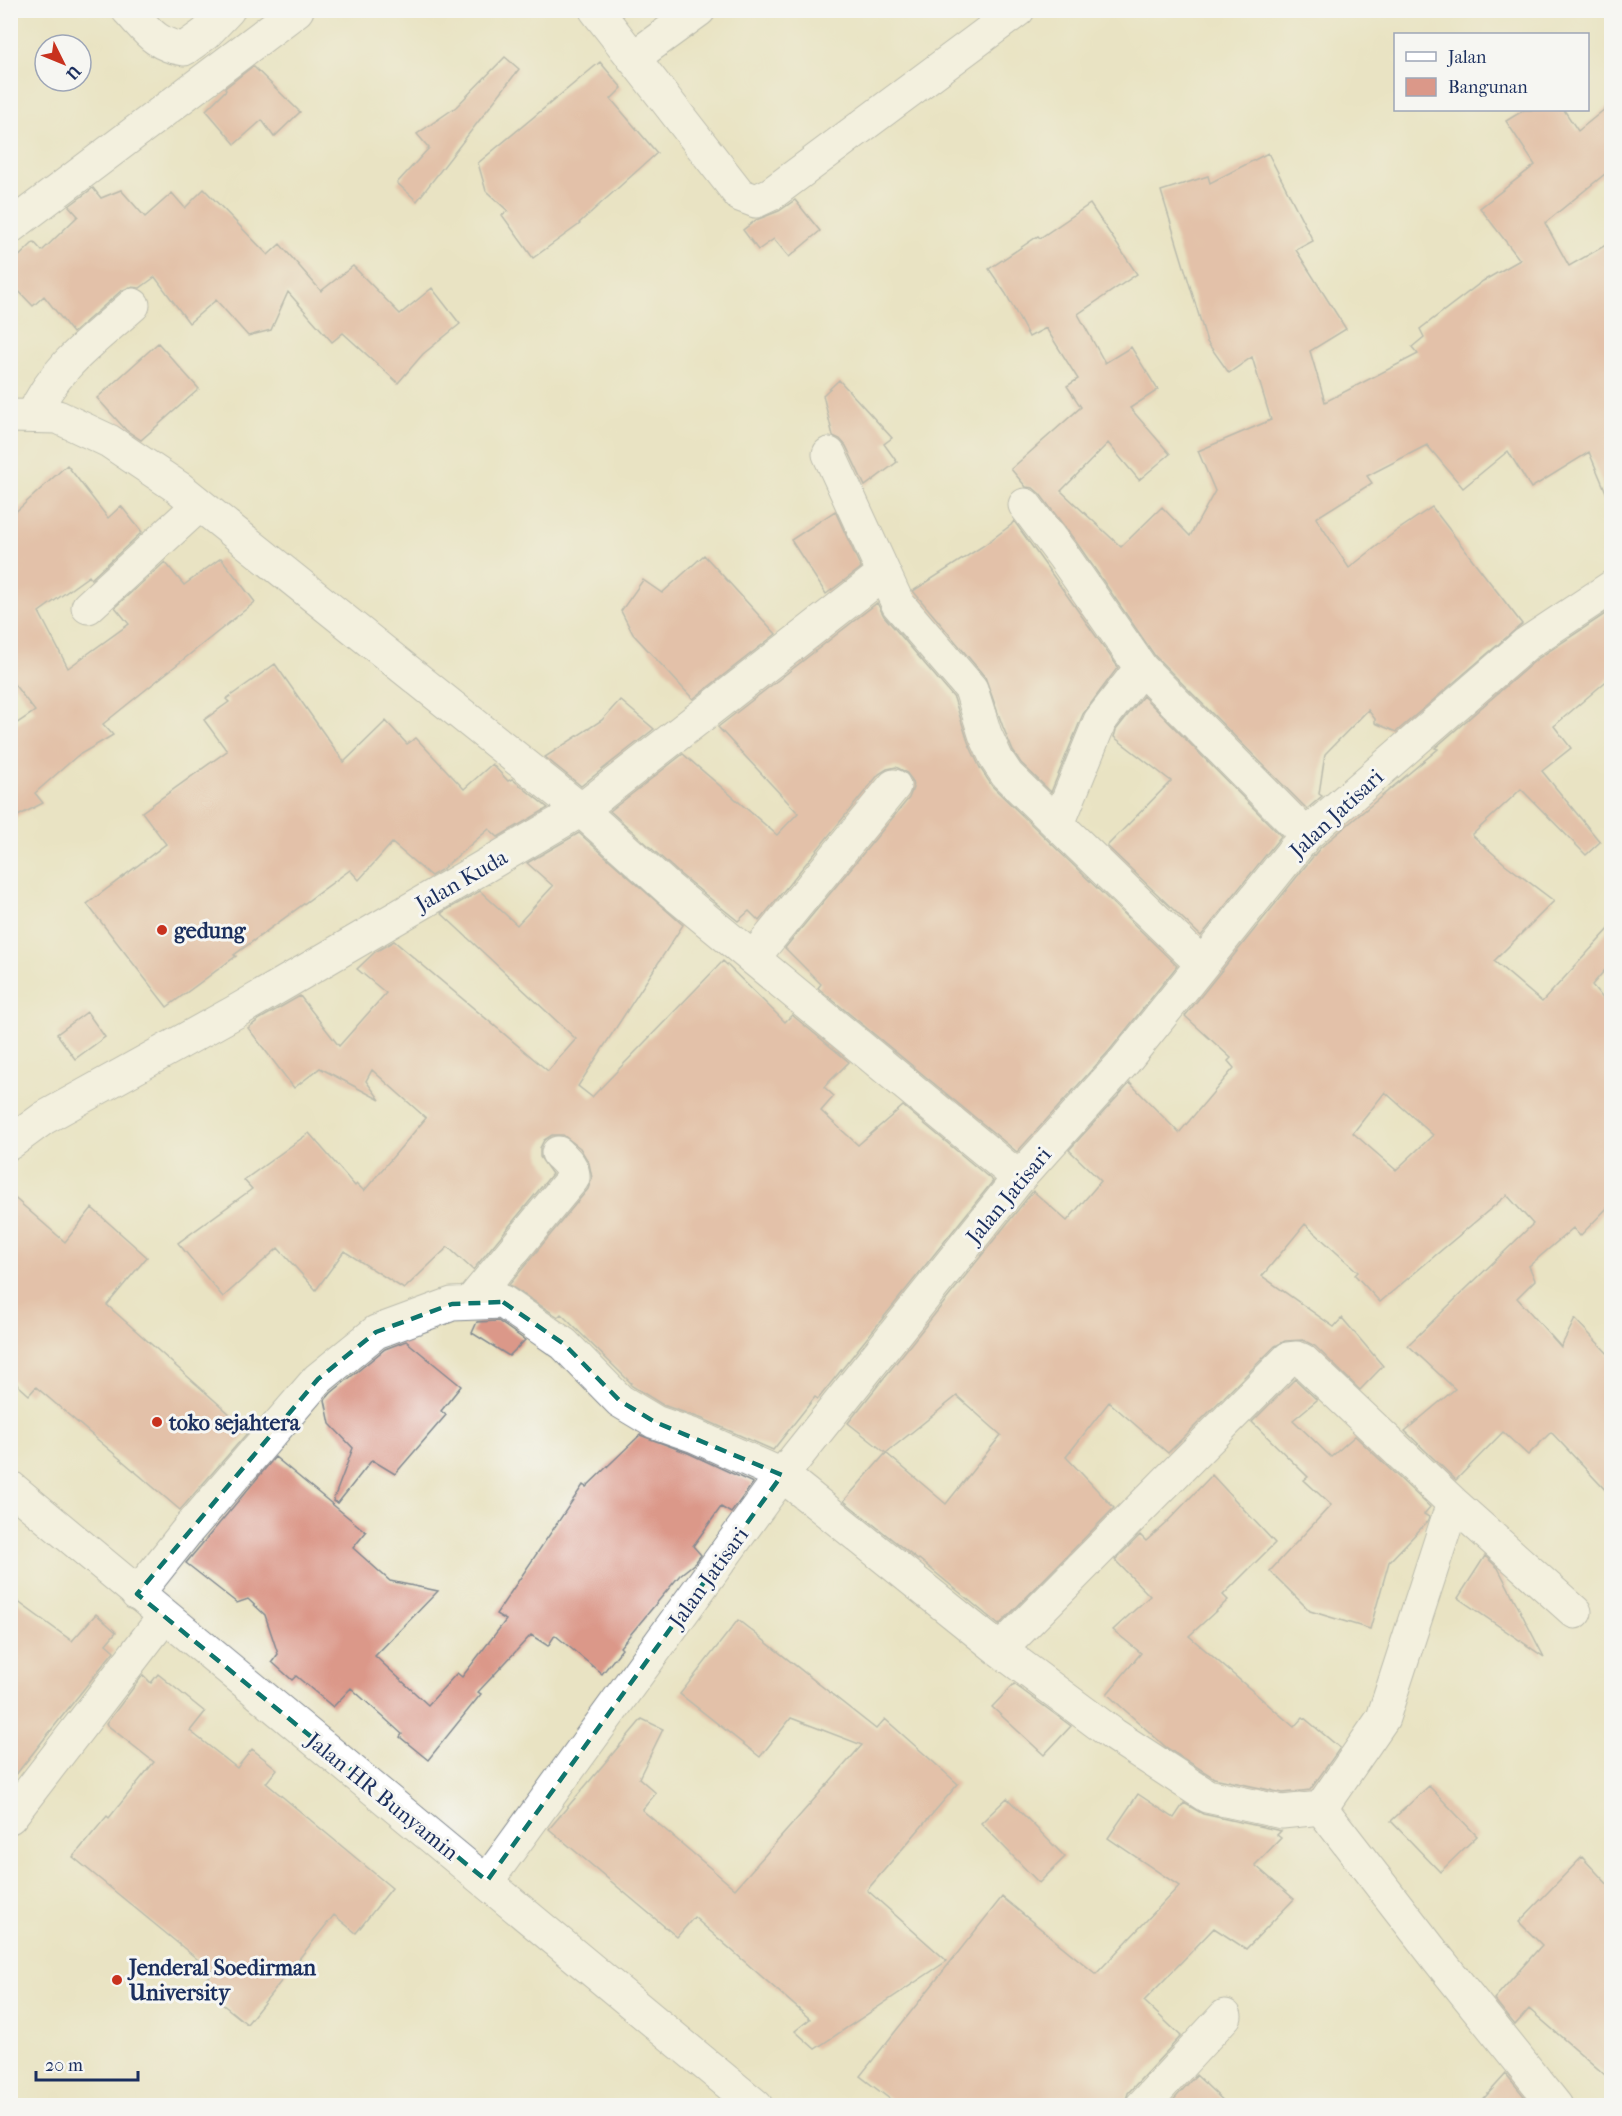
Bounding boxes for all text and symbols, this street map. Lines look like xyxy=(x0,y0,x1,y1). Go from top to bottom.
north arrow xyxy=(33,33,93,93)
legend xyxy=(1394,33,1589,111)
text: Jalan xyxy=(1446,47,1487,68)
text: U xyxy=(62,61,85,84)
text: Bangunan xyxy=(1448,77,1528,98)
street label: Jalan Jatisari xyxy=(1283,764,1389,865)
street label: Jalan Kuda xyxy=(409,844,513,919)
place label: gedung xyxy=(174,918,247,944)
marker: gedung xyxy=(155,923,169,937)
street label: Jalan Jatisari xyxy=(960,1142,1057,1251)
place label: toko sejahtera xyxy=(168,1410,301,1436)
marker: toko sejahtera xyxy=(150,1415,164,1429)
street label: Jalan Jatisari xyxy=(662,1522,754,1635)
street label: Jalan HR Bunyamin xyxy=(300,1726,464,1866)
place label: Jenderal Soedirman University xyxy=(127,1955,316,2006)
marker: Jenderal Soedirman University xyxy=(110,1973,124,1987)
scale bar xyxy=(36,2044,138,2082)
text: 20 m xyxy=(45,2055,83,2076)

